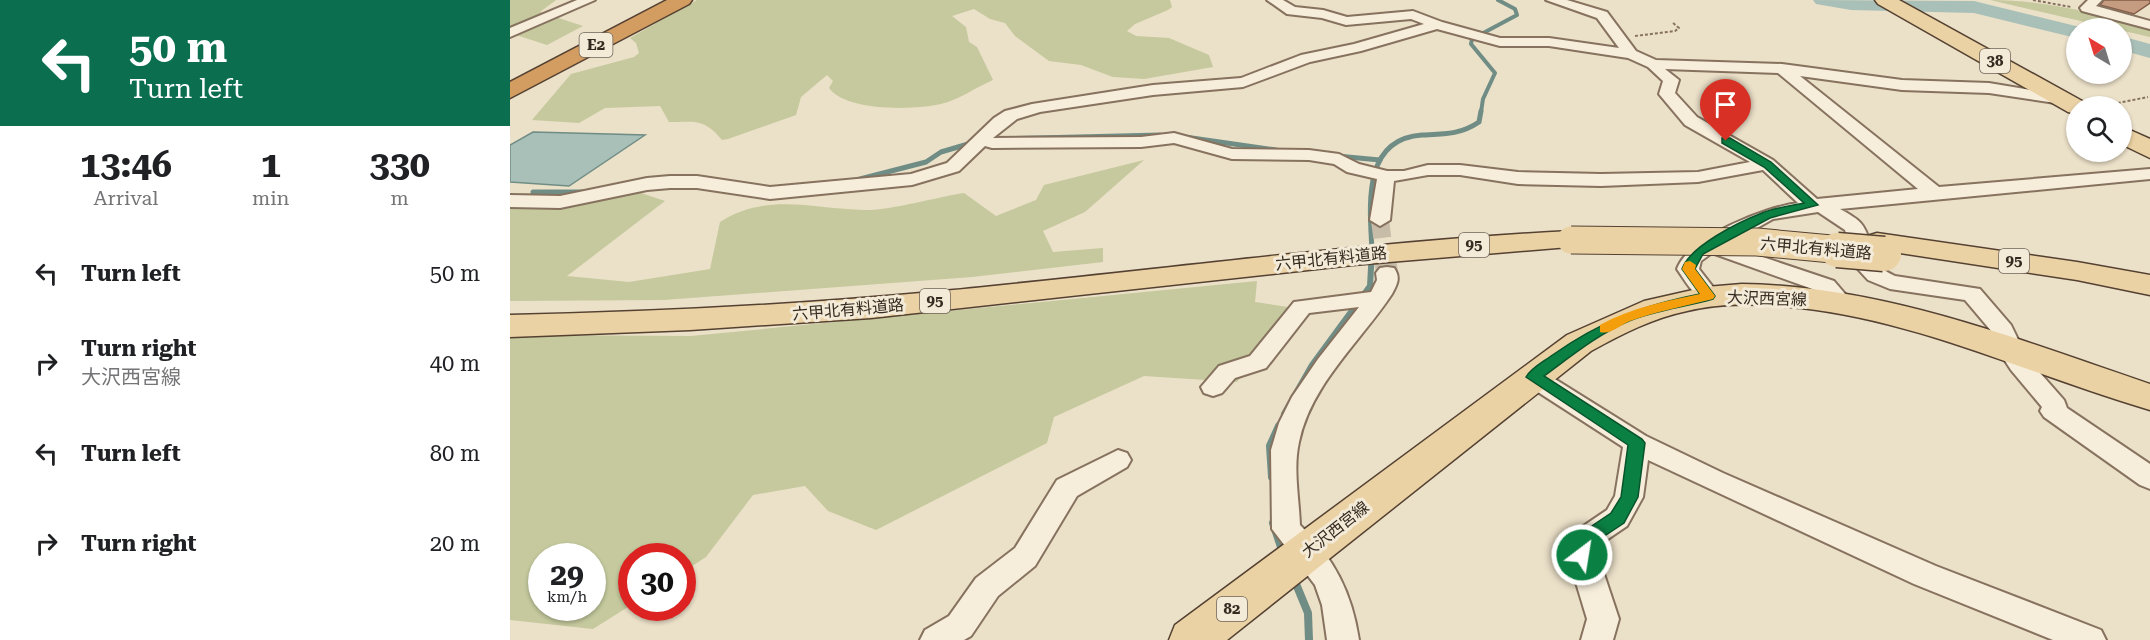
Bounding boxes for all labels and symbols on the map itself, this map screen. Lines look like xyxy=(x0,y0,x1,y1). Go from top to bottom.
north arrow xyxy=(2066,18,2132,84)
road number: E2 xyxy=(580,33,613,57)
road number: 38 xyxy=(1980,49,2010,73)
pin xyxy=(1700,79,1751,141)
road number: 95 xyxy=(1459,233,1489,257)
street label: 六甲北有料道路 xyxy=(1759,234,1873,263)
street label: 六甲北有料道路 xyxy=(1274,243,1388,274)
road number: 95 xyxy=(1999,249,2029,273)
street label: 大沢西宮線 xyxy=(1727,288,1807,309)
road number: 95 xyxy=(920,289,950,313)
street label: 六甲北有料道路 xyxy=(791,295,905,324)
street label: 大沢西宮線 xyxy=(1298,497,1373,562)
position arrow xyxy=(1550,523,1614,587)
speed limit sign: 30 xyxy=(618,543,696,621)
road number: 82 xyxy=(1217,597,1247,621)

